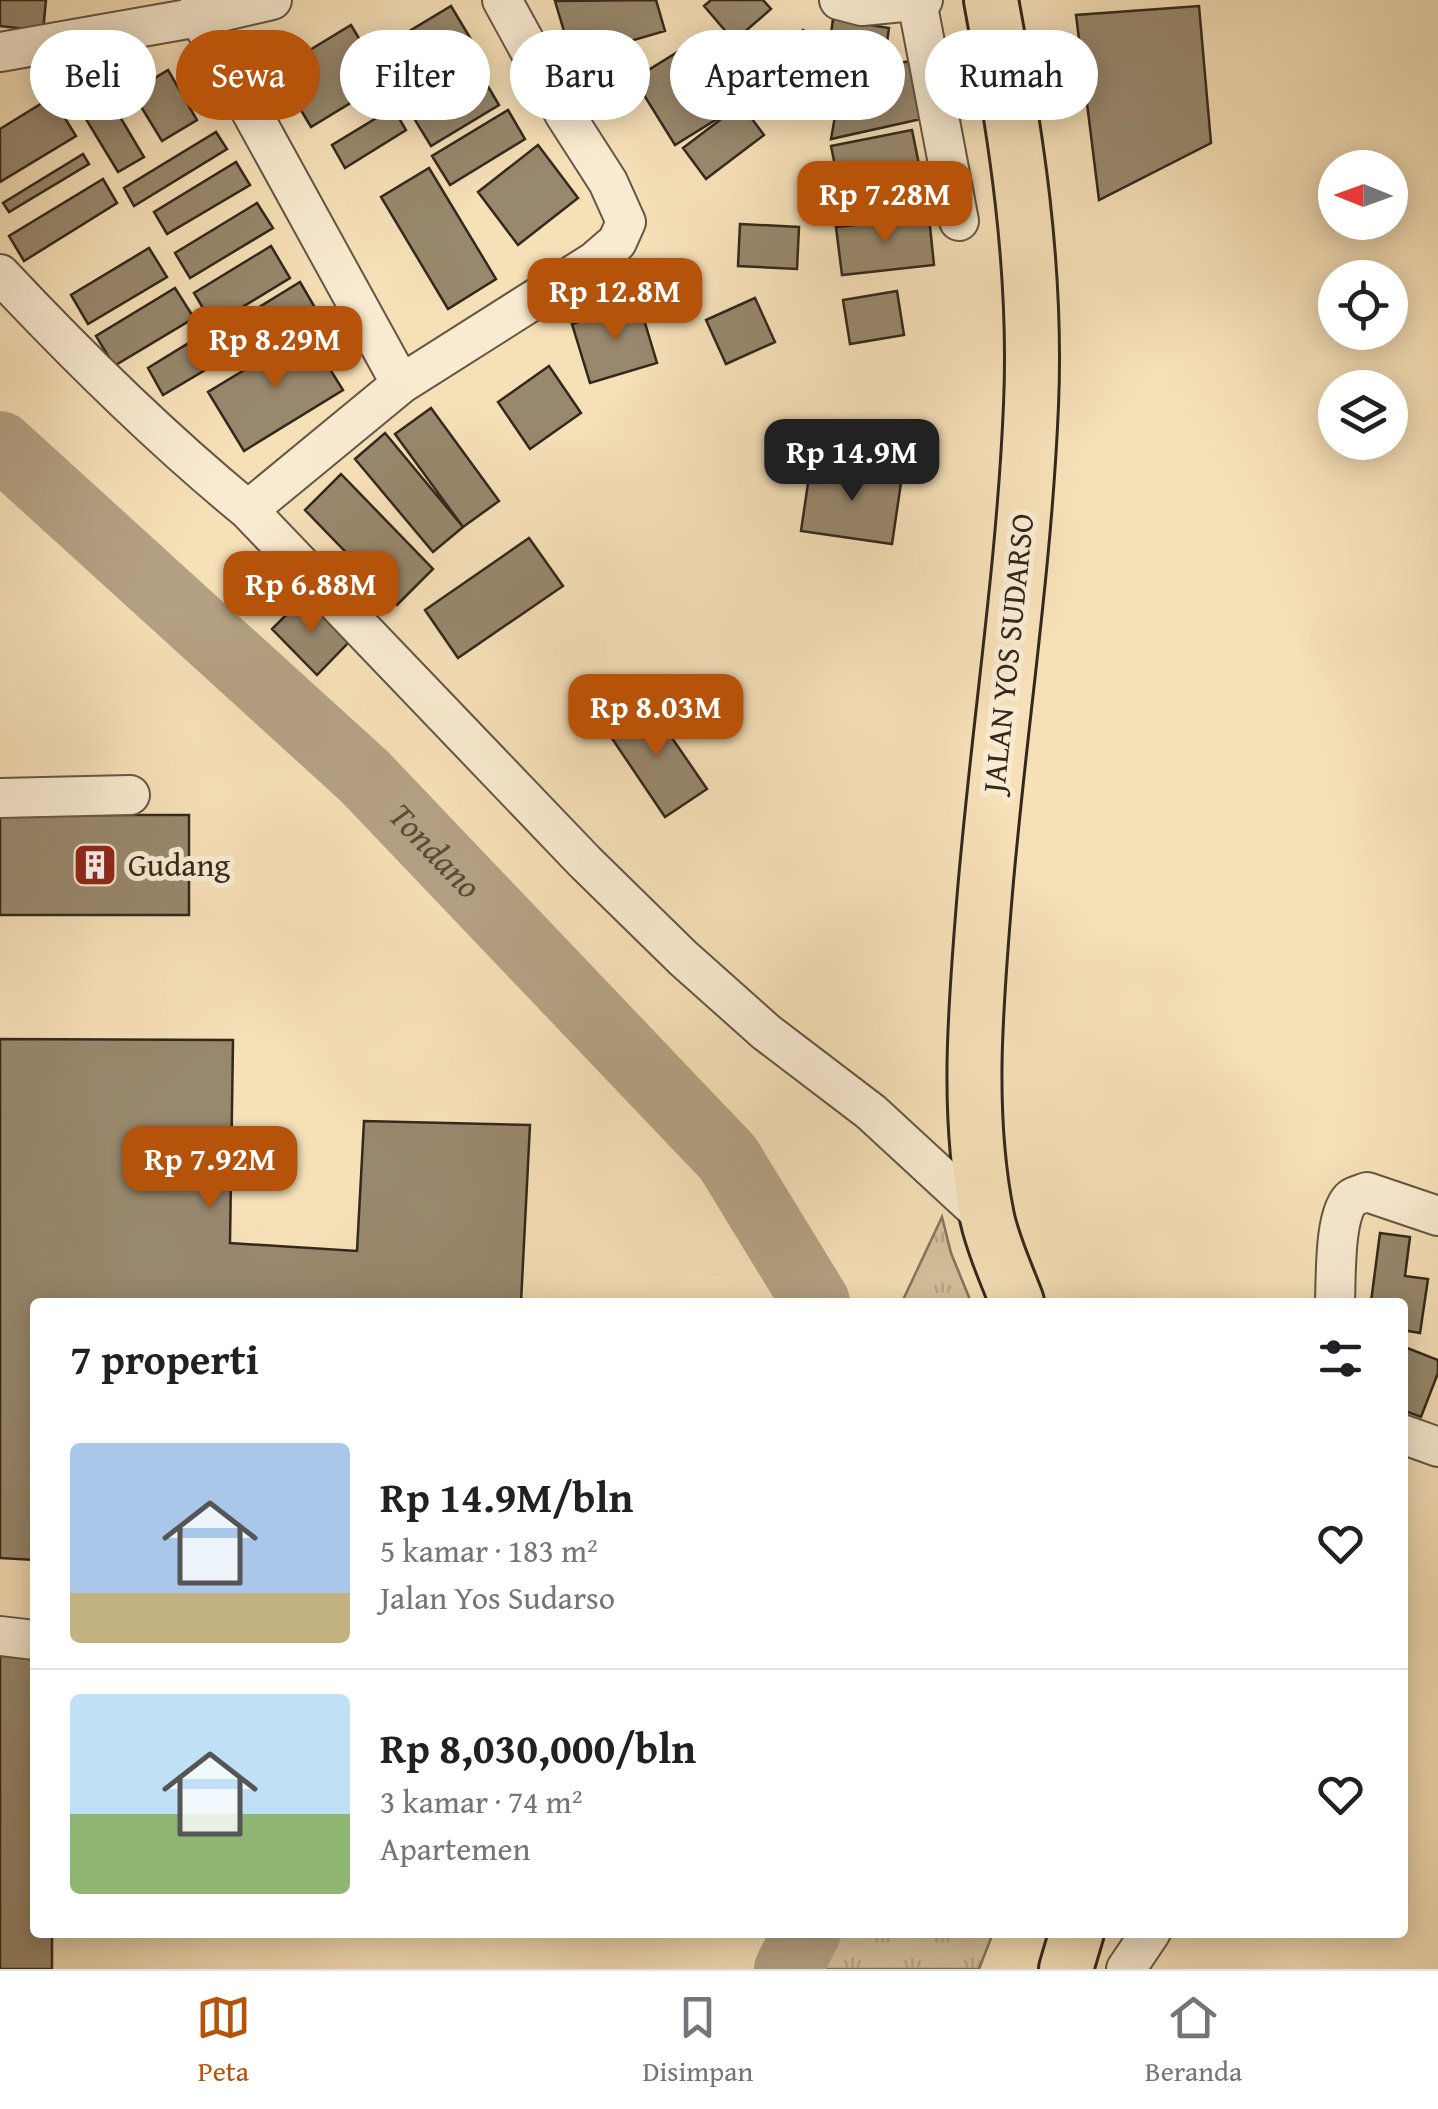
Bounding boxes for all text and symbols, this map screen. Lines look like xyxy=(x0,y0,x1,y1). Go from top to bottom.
chip: Beli xyxy=(30,30,156,120)
chip: Sewa xyxy=(176,30,320,120)
chip: Filter xyxy=(340,30,490,120)
chip: Baru xyxy=(510,30,650,120)
chip: Apartemen xyxy=(670,30,905,120)
chip: Rumah xyxy=(925,30,1098,120)
north arrow xyxy=(1318,150,1408,240)
map controls xyxy=(1318,150,1408,460)
pin: Rp 7.28M xyxy=(782,161,988,246)
text: Rp 7.28M xyxy=(819,170,951,217)
pin: Rp 12.8M xyxy=(512,258,718,343)
button: locate xyxy=(1318,260,1408,350)
text: Rp 12.8M xyxy=(549,267,681,314)
pin: Rp 8.29M xyxy=(172,306,378,391)
text: Rp 8.29M xyxy=(209,315,341,362)
button: layers xyxy=(1318,370,1408,460)
pin: Rp 14.9M xyxy=(749,419,955,504)
text: Rp 14.9M xyxy=(786,428,918,475)
street label: JALAN YOS SUDARSO xyxy=(969,511,1046,799)
pin: Rp 6.88M xyxy=(208,551,414,636)
text: Rp 6.88M xyxy=(245,560,377,607)
pin: Rp 8.03M xyxy=(553,674,759,759)
text: Rp 8.03M xyxy=(590,683,722,730)
water label: Tondano xyxy=(377,791,494,910)
place label: Gudang xyxy=(128,841,230,888)
building icon: Gudang xyxy=(72,842,118,888)
pin: Rp 7.92M xyxy=(107,1126,313,1211)
text: Rp 7.92M xyxy=(144,1135,276,1182)
text: 7 properti xyxy=(70,1328,259,1389)
icon: filters xyxy=(1313,1331,1368,1386)
text: Rp 14.9M/bln xyxy=(380,1466,633,1527)
icon: home xyxy=(150,1483,270,1603)
icon: heart xyxy=(1313,1516,1368,1571)
text: 5 kamar · 183 m² xyxy=(380,1527,598,1574)
text: Jalan Yos Sudarso xyxy=(380,1574,615,1621)
text: Rp 8,030,000/bln xyxy=(380,1717,696,1778)
icon: home xyxy=(150,1734,270,1854)
icon: heart xyxy=(1313,1767,1368,1822)
text: 3 kamar · 74 m² xyxy=(380,1778,582,1825)
text: Apartemen xyxy=(380,1825,530,1872)
tab: Peta xyxy=(196,1990,251,2091)
tab: Disimpan xyxy=(642,1990,753,2091)
tab: Beranda xyxy=(1145,1990,1242,2091)

